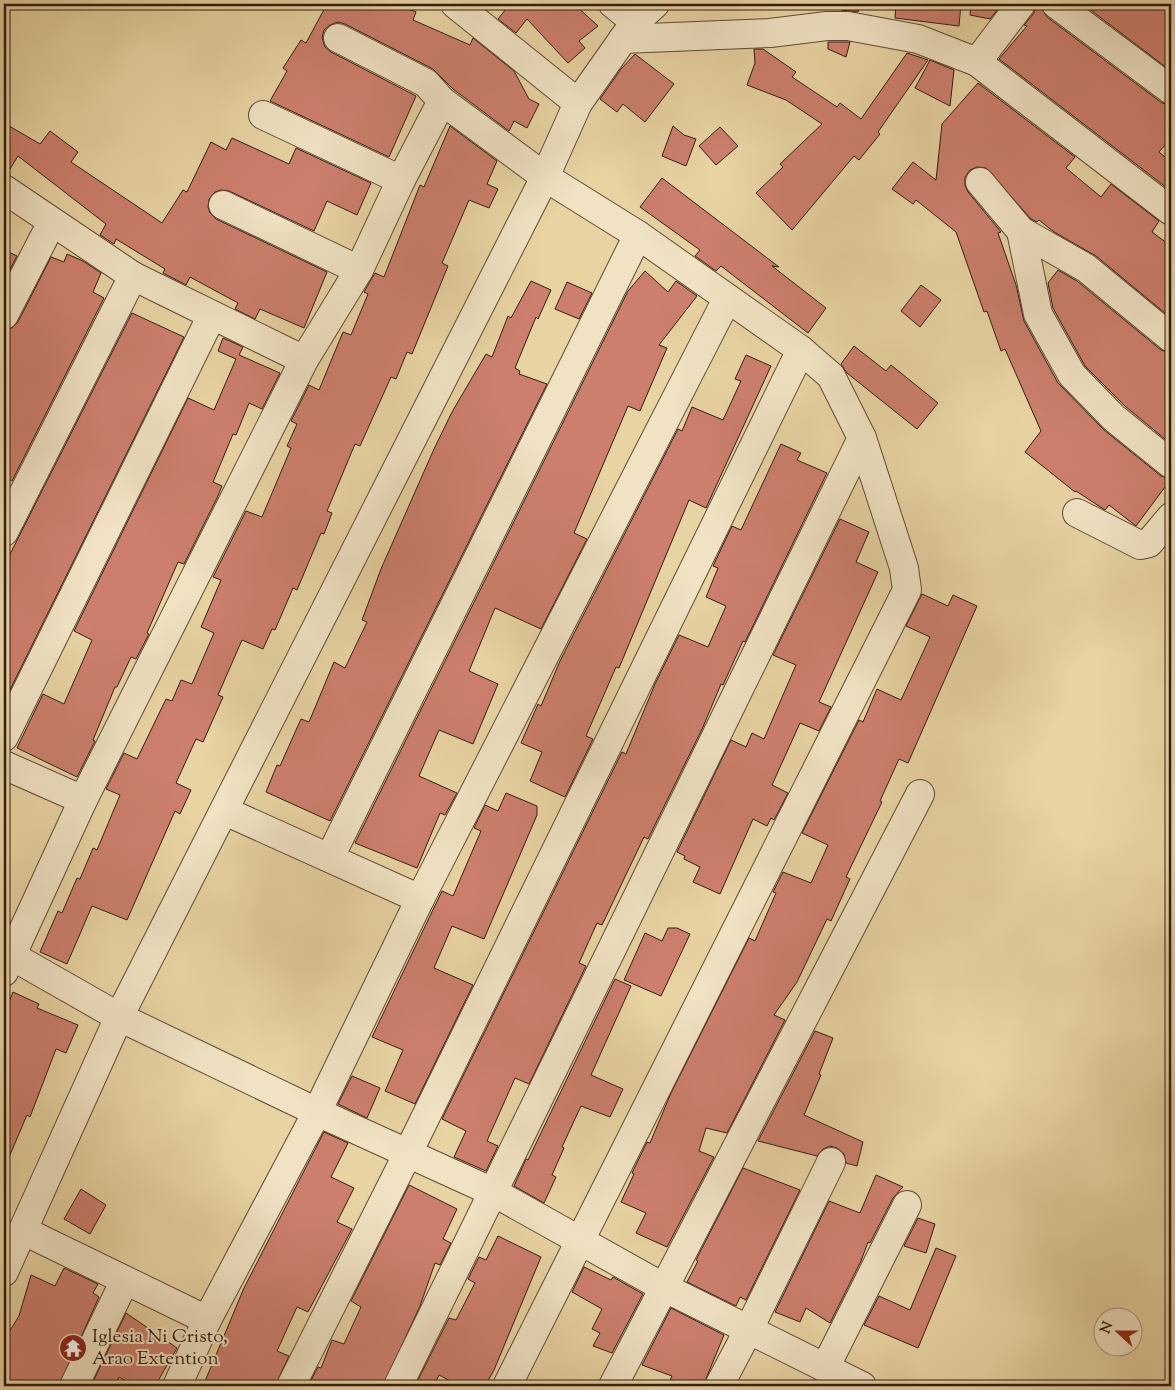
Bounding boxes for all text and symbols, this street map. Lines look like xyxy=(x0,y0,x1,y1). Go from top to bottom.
north arrow xyxy=(1092,1308,1142,1358)
text: N xyxy=(1096,1319,1119,1337)
place label: Iglesia Ni Cristo, Arao Extention xyxy=(92,1324,228,1373)
temple icon: Iglesia Ni Cristo, Arao Extention xyxy=(58,1333,88,1363)

